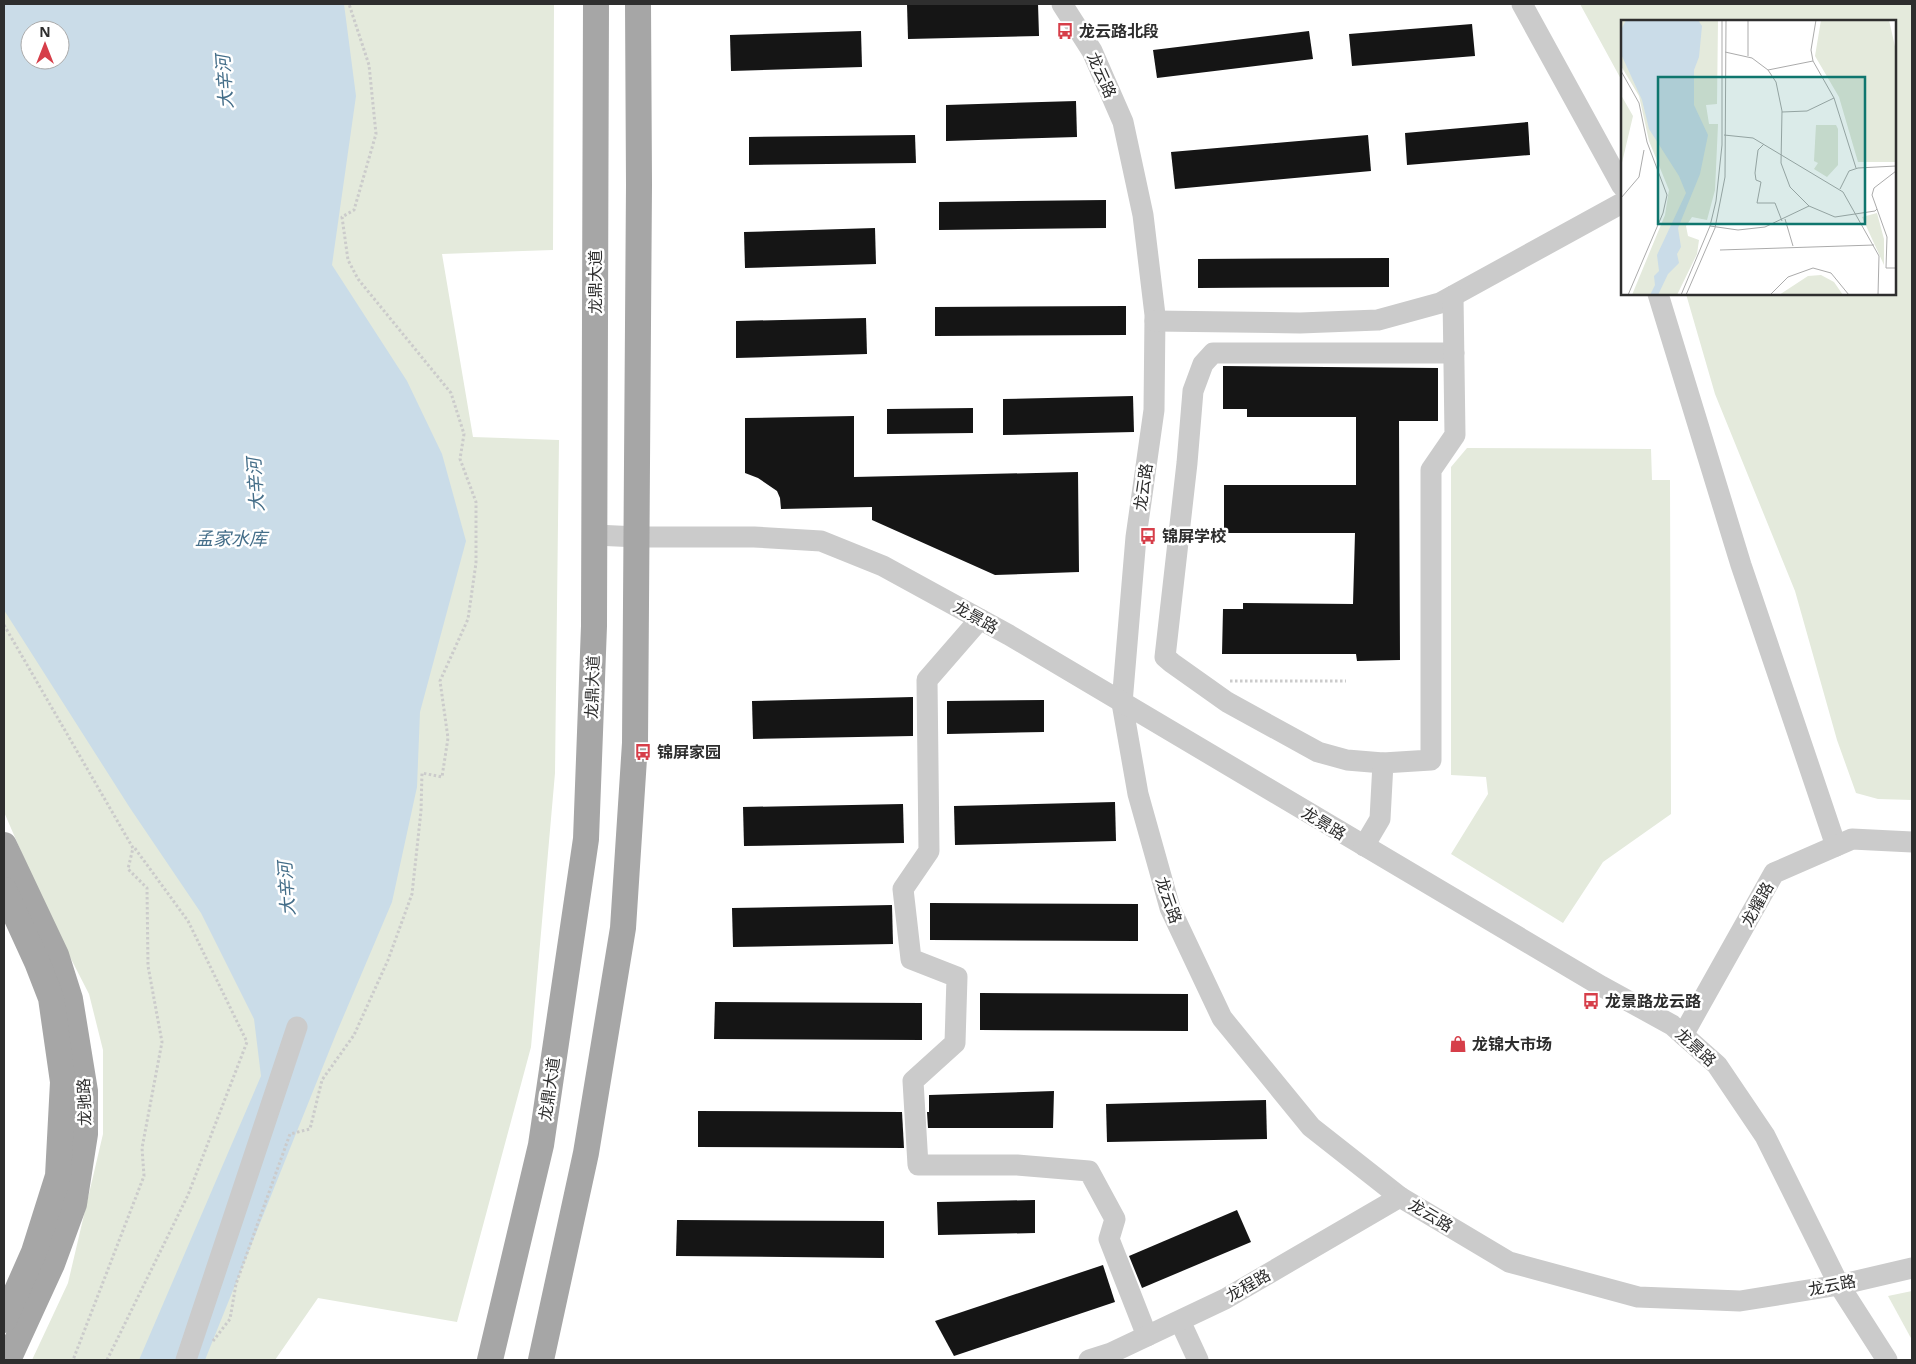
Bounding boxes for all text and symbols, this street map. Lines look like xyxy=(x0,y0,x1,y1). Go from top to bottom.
north arrow xyxy=(20,20,70,70)
place label: 龙云路北段 xyxy=(1079,20,1159,42)
inset map xyxy=(1621,20,1896,295)
bus stop icon: 龙云路北段 xyxy=(1055,21,1075,41)
text: N xyxy=(39,22,51,41)
street label: 龙云路 xyxy=(1082,49,1122,101)
water label: 大辛河 xyxy=(210,51,238,110)
street label: 龙鼎大道 xyxy=(584,250,606,314)
water label: 大辛河 xyxy=(241,454,269,513)
street label: 龙云路 xyxy=(1129,462,1157,512)
place label: 锦屏学校 xyxy=(1162,525,1227,547)
water label: 孟家水库 xyxy=(195,526,270,550)
bus stop icon: 锦屏学校 xyxy=(1138,526,1158,546)
street label: 龙景路 xyxy=(950,596,1002,638)
street label: 龙鼎大道 xyxy=(580,655,604,719)
place label: 锦屏家园 xyxy=(657,741,721,763)
bus stop icon: 锦屏家园 xyxy=(633,742,653,762)
street label: 龙景路 xyxy=(1298,801,1350,845)
water label: 大辛河 xyxy=(272,858,300,917)
street label: 龙云路 xyxy=(1151,874,1187,926)
street label: 龙耀路 xyxy=(1736,878,1778,930)
place label: 龙景路龙云路 xyxy=(1605,990,1701,1012)
bus stop icon: 龙景路龙云路 xyxy=(1581,991,1601,1011)
street label: 龙景路 xyxy=(1671,1023,1721,1071)
place label: 龙锦大市场 xyxy=(1472,1033,1552,1055)
shop icon: 龙锦大市场 xyxy=(1448,1034,1468,1054)
street label: 龙鼎大道 xyxy=(534,1056,564,1122)
street label: 龙驰路 xyxy=(72,1078,96,1126)
street label: 龙云路 xyxy=(1405,1193,1457,1237)
street label: 龙程路 xyxy=(1222,1263,1274,1307)
street label: 龙云路 xyxy=(1806,1270,1858,1300)

